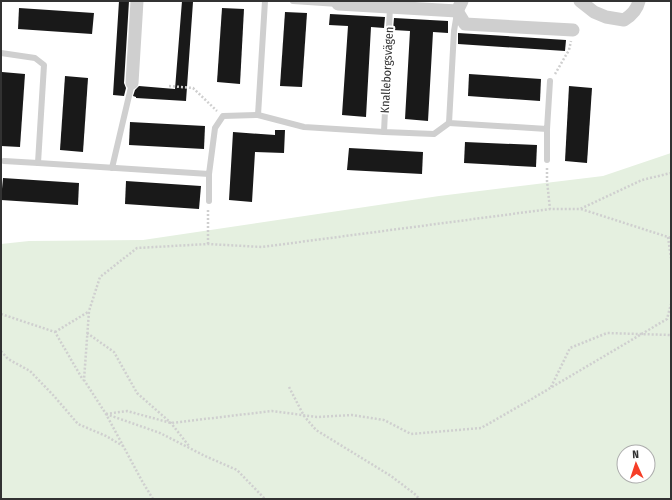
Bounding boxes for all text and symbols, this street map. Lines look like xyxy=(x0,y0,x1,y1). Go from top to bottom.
street label: Knalleborgsvägen xyxy=(378,26,396,114)
north arrow xyxy=(616,444,656,484)
text: N xyxy=(632,448,639,461)

